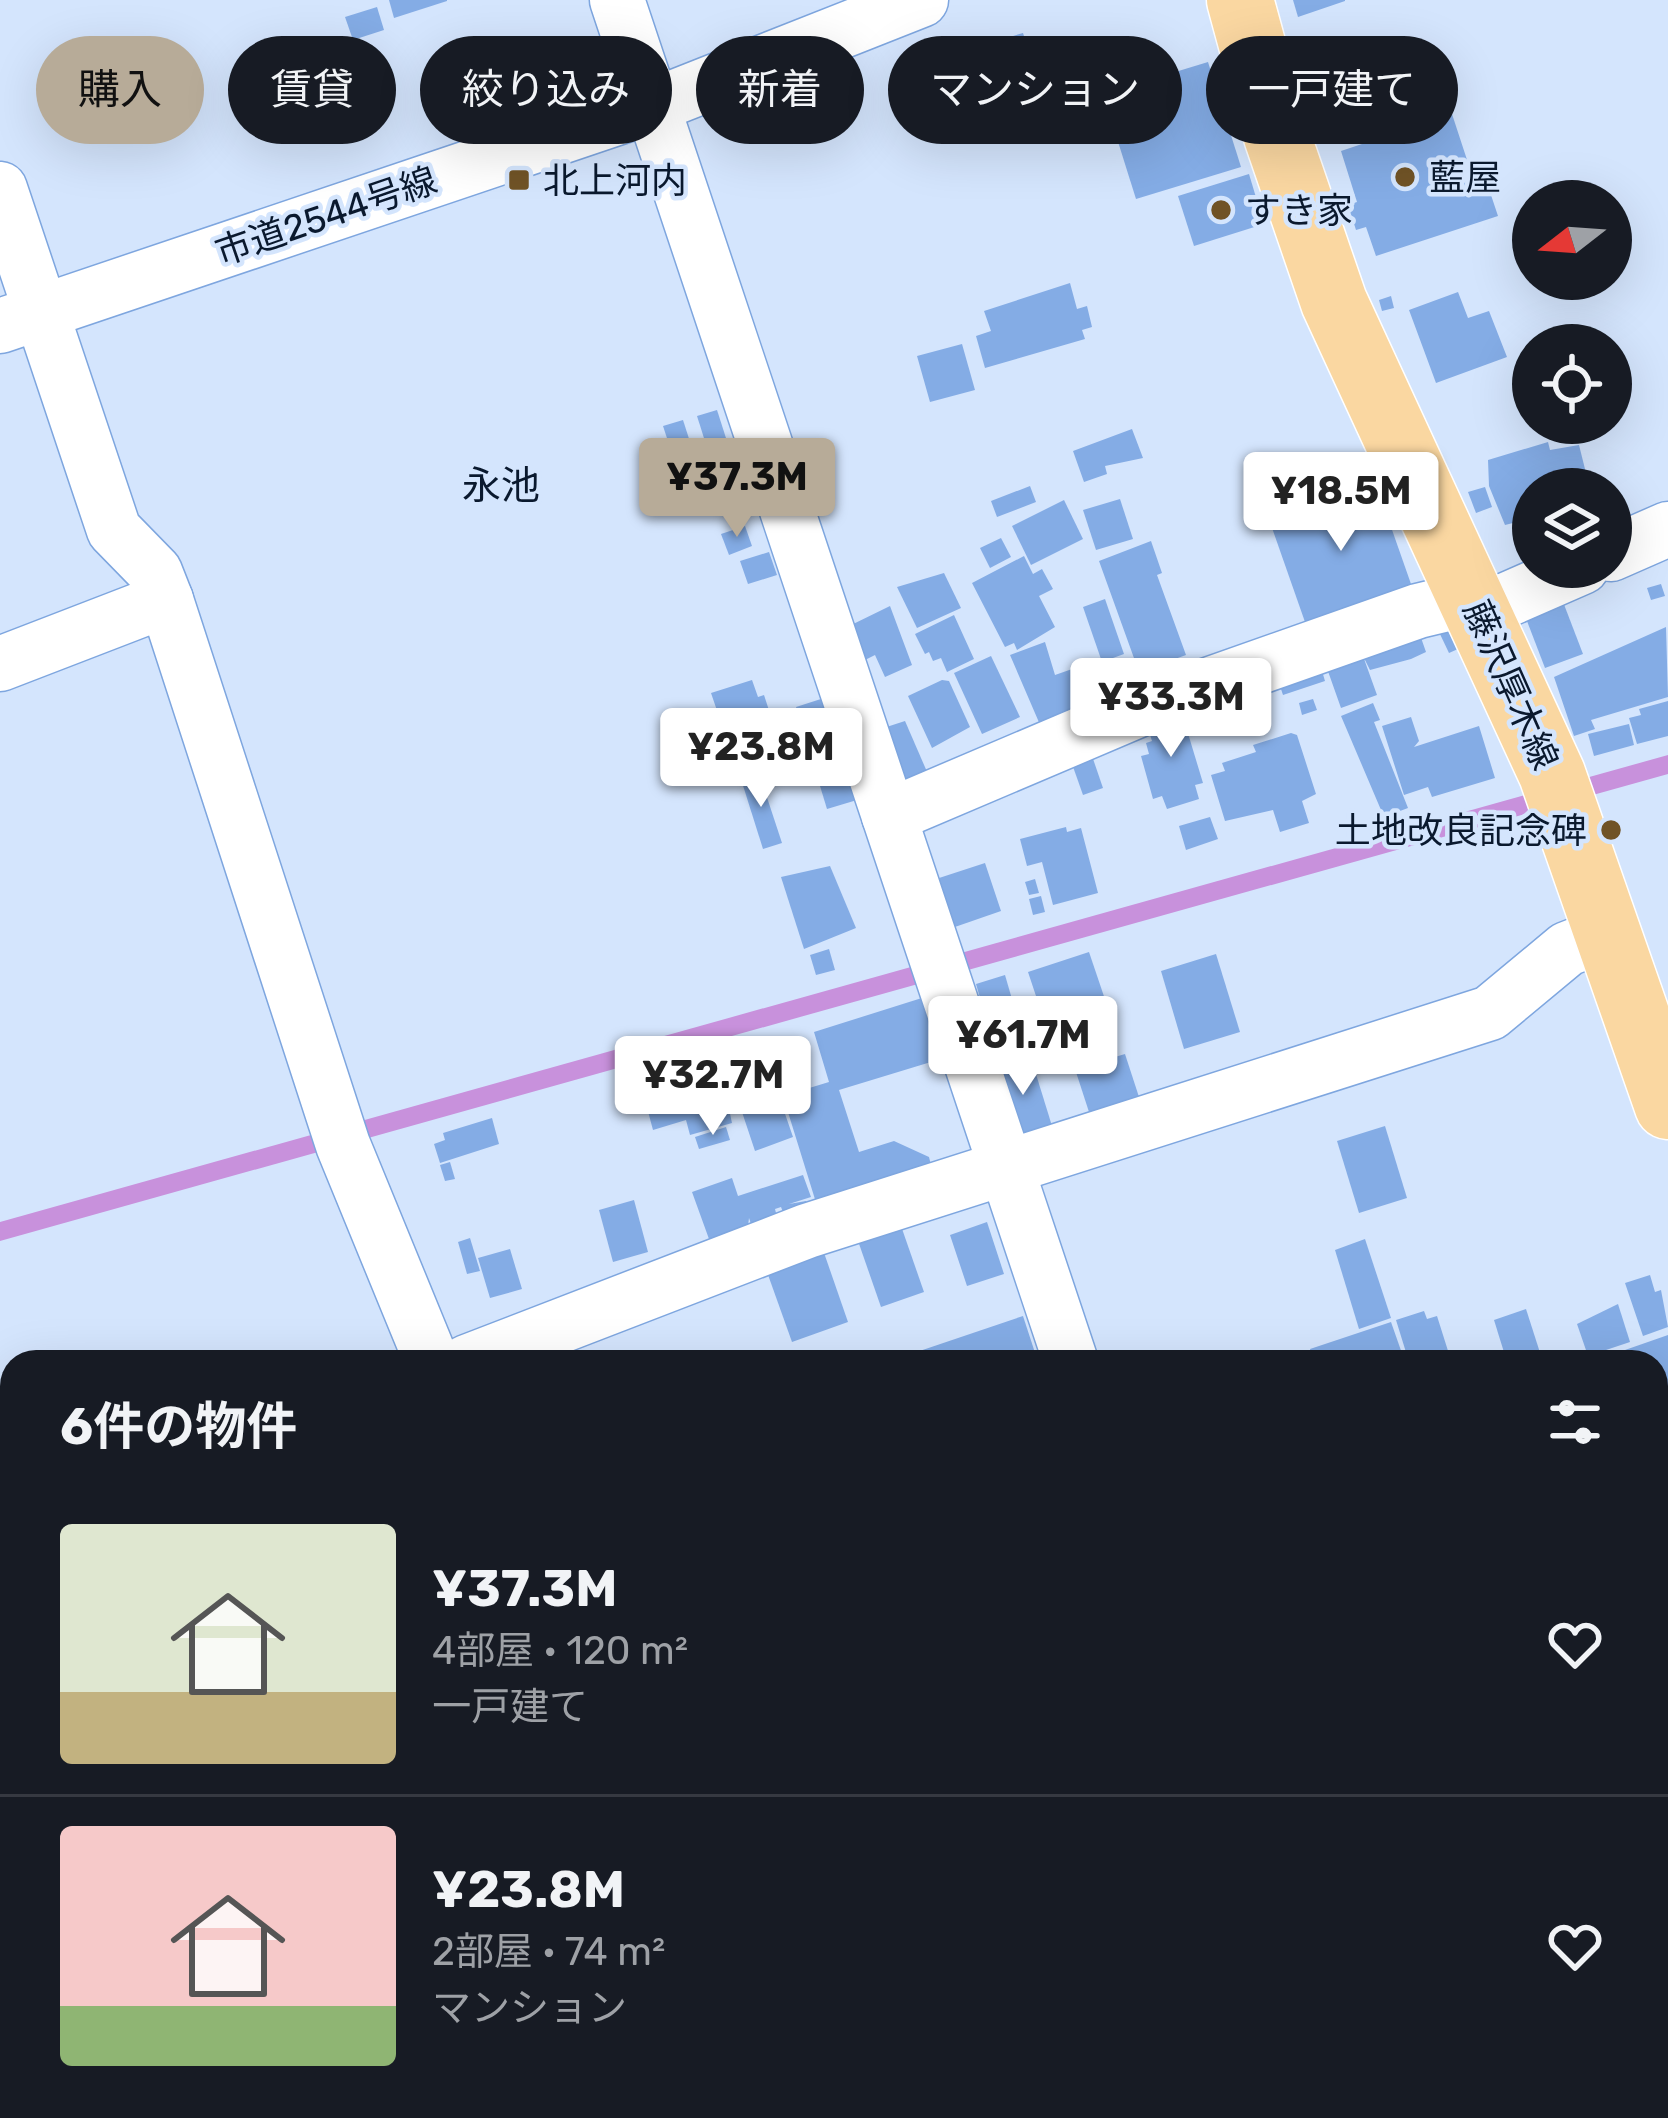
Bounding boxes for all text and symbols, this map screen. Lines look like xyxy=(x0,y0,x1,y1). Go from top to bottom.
chip: 購入 xyxy=(36,36,204,144)
chip: 賃貸 xyxy=(228,36,396,144)
chip: 絞り込み xyxy=(420,36,672,144)
chip: 新着 xyxy=(696,36,864,144)
chip: マンション xyxy=(888,36,1182,144)
chip: 一戸建て xyxy=(1206,36,1458,144)
place label: 藍屋 xyxy=(1429,156,1501,199)
street label: 市道2544号線 xyxy=(210,158,442,274)
place label: 北上河内 xyxy=(543,159,687,202)
marker: 藍屋 xyxy=(1392,164,1418,190)
marker: 北上河内 xyxy=(506,167,532,193)
north arrow xyxy=(1512,180,1632,300)
map controls xyxy=(1512,180,1632,588)
place label: すき家 xyxy=(1245,189,1353,232)
marker: すき家 xyxy=(1208,197,1234,223)
button: locate xyxy=(1512,324,1632,444)
pin: ¥37.3M xyxy=(639,438,835,540)
pin: ¥18.5M xyxy=(1243,452,1439,554)
text: ¥37.3M xyxy=(666,454,808,500)
district label: 永池 xyxy=(462,463,540,509)
text: ¥18.5M xyxy=(1270,468,1412,514)
button: layers xyxy=(1512,468,1632,588)
street label: 藤沢厚木線 xyxy=(1455,594,1567,776)
pin: ¥33.3M xyxy=(1073,658,1269,760)
text: ¥33.3M xyxy=(1097,674,1245,720)
pin: ¥23.8M xyxy=(663,708,859,810)
text: ¥23.8M xyxy=(687,724,835,770)
place label: 土地改良記念碑 xyxy=(1335,809,1587,852)
marker: 土地改良記念碑 xyxy=(1598,817,1624,843)
pin: ¥61.7M xyxy=(925,996,1121,1098)
text: ¥61.7M xyxy=(955,1012,1091,1058)
pin: ¥32.7M xyxy=(615,1036,811,1138)
text: ¥32.7M xyxy=(642,1052,784,1098)
icon: filters xyxy=(1542,1389,1608,1455)
text: 6件の物件 xyxy=(60,1396,297,1457)
text: ¥37.3M xyxy=(432,1558,617,1619)
icon: home xyxy=(156,1572,300,1716)
icon: heart xyxy=(1542,1611,1608,1677)
text: 4部屋 · 120 m² xyxy=(432,1628,688,1674)
text: 一戸建て xyxy=(432,1684,588,1730)
text: ¥23.8M xyxy=(432,1859,625,1920)
icon: home xyxy=(156,1874,300,2018)
icon: heart xyxy=(1542,1913,1608,1979)
text: 2部屋 · 74 m² xyxy=(432,1929,665,1975)
text: マンション xyxy=(432,1985,627,2031)

